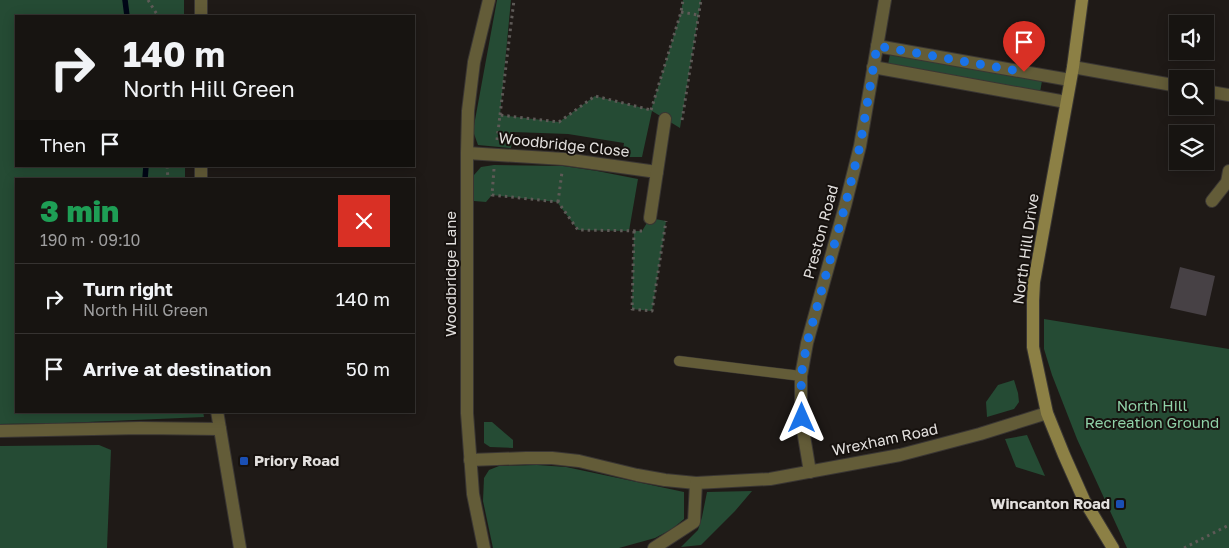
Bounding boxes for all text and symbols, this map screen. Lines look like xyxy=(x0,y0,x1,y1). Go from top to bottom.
map controls xyxy=(1169,15,1214,170)
button: sound xyxy=(1169,15,1214,60)
pin xyxy=(1003,21,1045,72)
icon: arrive xyxy=(1010,28,1038,56)
text: 140 m xyxy=(123,33,225,75)
icon: right xyxy=(40,35,105,100)
button: search xyxy=(1169,70,1214,115)
text: North Hill Green xyxy=(123,75,295,102)
button: layers xyxy=(1169,125,1214,170)
street label: Woodbridge Close xyxy=(498,128,631,160)
icon: arrive xyxy=(96,130,124,158)
text: Then xyxy=(40,133,86,156)
street label: Preston Road xyxy=(799,183,841,281)
street label: North Hill Drive xyxy=(1008,192,1042,305)
text: 3 min xyxy=(40,193,119,229)
button: close xyxy=(338,195,390,247)
street label: Woodbridge Lane xyxy=(441,211,459,337)
text: 190 m · 09:10 xyxy=(40,230,140,250)
text: Turn right xyxy=(83,277,173,300)
icon: right xyxy=(40,285,68,313)
text: 140 m xyxy=(336,287,390,310)
text: North Hill Green xyxy=(83,300,208,320)
icon: arrive xyxy=(40,355,68,383)
text: Arrive at destination xyxy=(83,357,271,380)
text: 50 m xyxy=(346,357,390,380)
position arrow xyxy=(775,391,827,443)
park label: North Hill Recreation Ground xyxy=(1085,396,1219,431)
street label: Wrexham Road xyxy=(830,419,939,459)
place label: Priory Road xyxy=(254,451,339,469)
marker: Priory Road xyxy=(238,455,250,467)
place label: Wincanton Road xyxy=(990,494,1110,512)
marker: Wincanton Road xyxy=(1114,498,1126,510)

